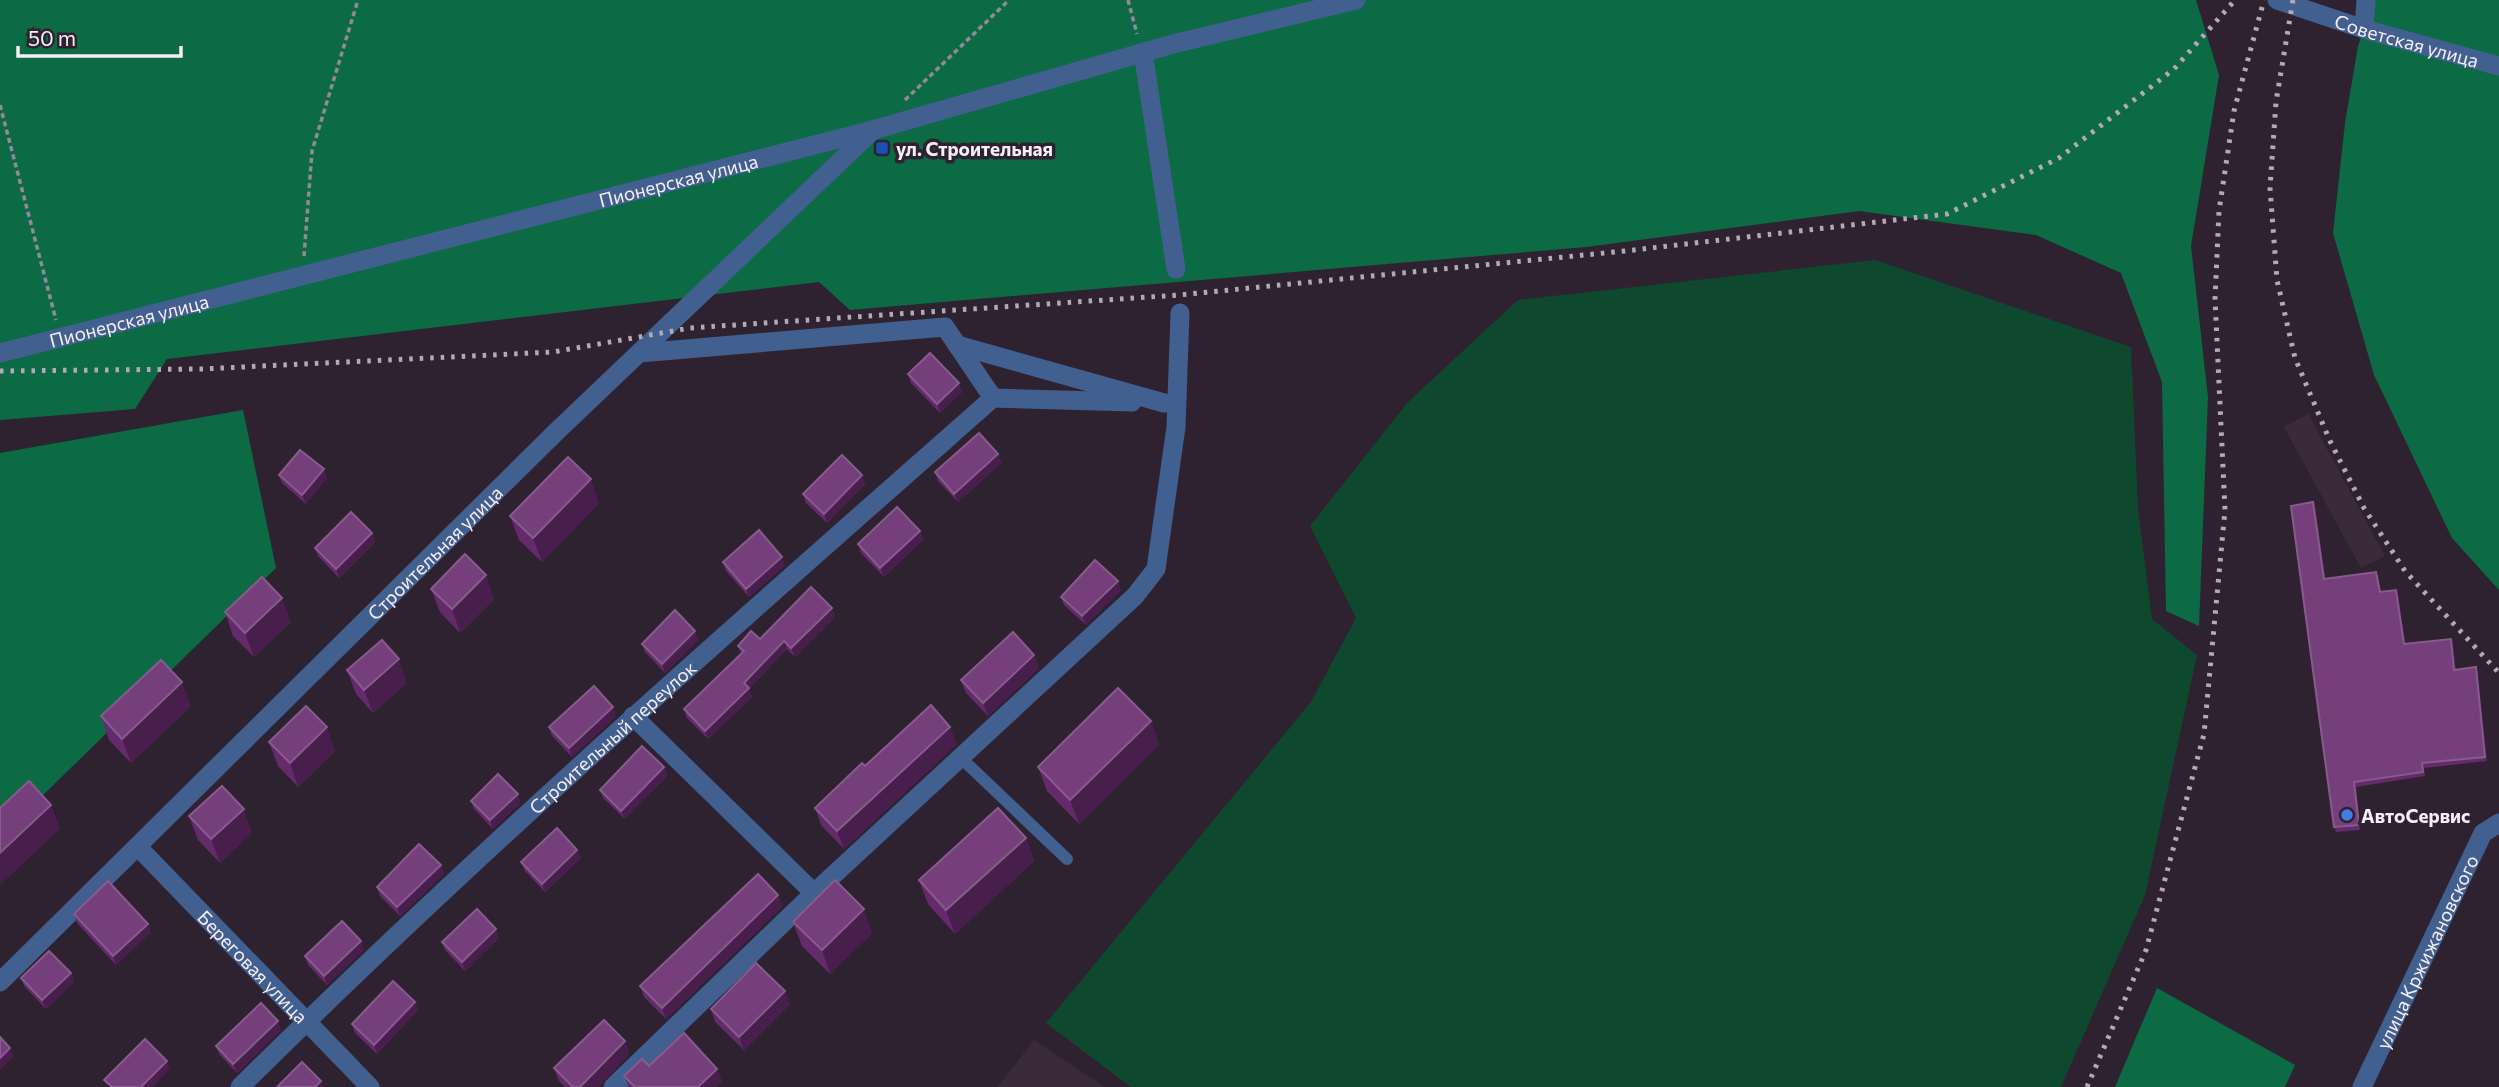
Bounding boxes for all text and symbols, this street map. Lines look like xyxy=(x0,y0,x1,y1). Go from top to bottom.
street label: Советская улица xyxy=(2332,9,2481,71)
scale bar xyxy=(18,14,180,58)
text: 50 m xyxy=(28,25,76,50)
place label: ул. Строительная xyxy=(896,137,1053,160)
marker: ул. Строительная xyxy=(874,140,890,156)
street label: Пионерская улица xyxy=(596,148,760,211)
street label: Пионерская улица xyxy=(47,289,211,351)
street label: Строительная улица xyxy=(362,480,507,624)
street label: Строительный переулок xyxy=(524,655,700,818)
place label: АвтоСервис xyxy=(2361,804,2470,827)
marker: АвтоСервис xyxy=(2339,807,2355,823)
street label: улица Кржижановского xyxy=(2370,851,2483,1052)
street label: Береговая улица xyxy=(194,905,313,1028)

